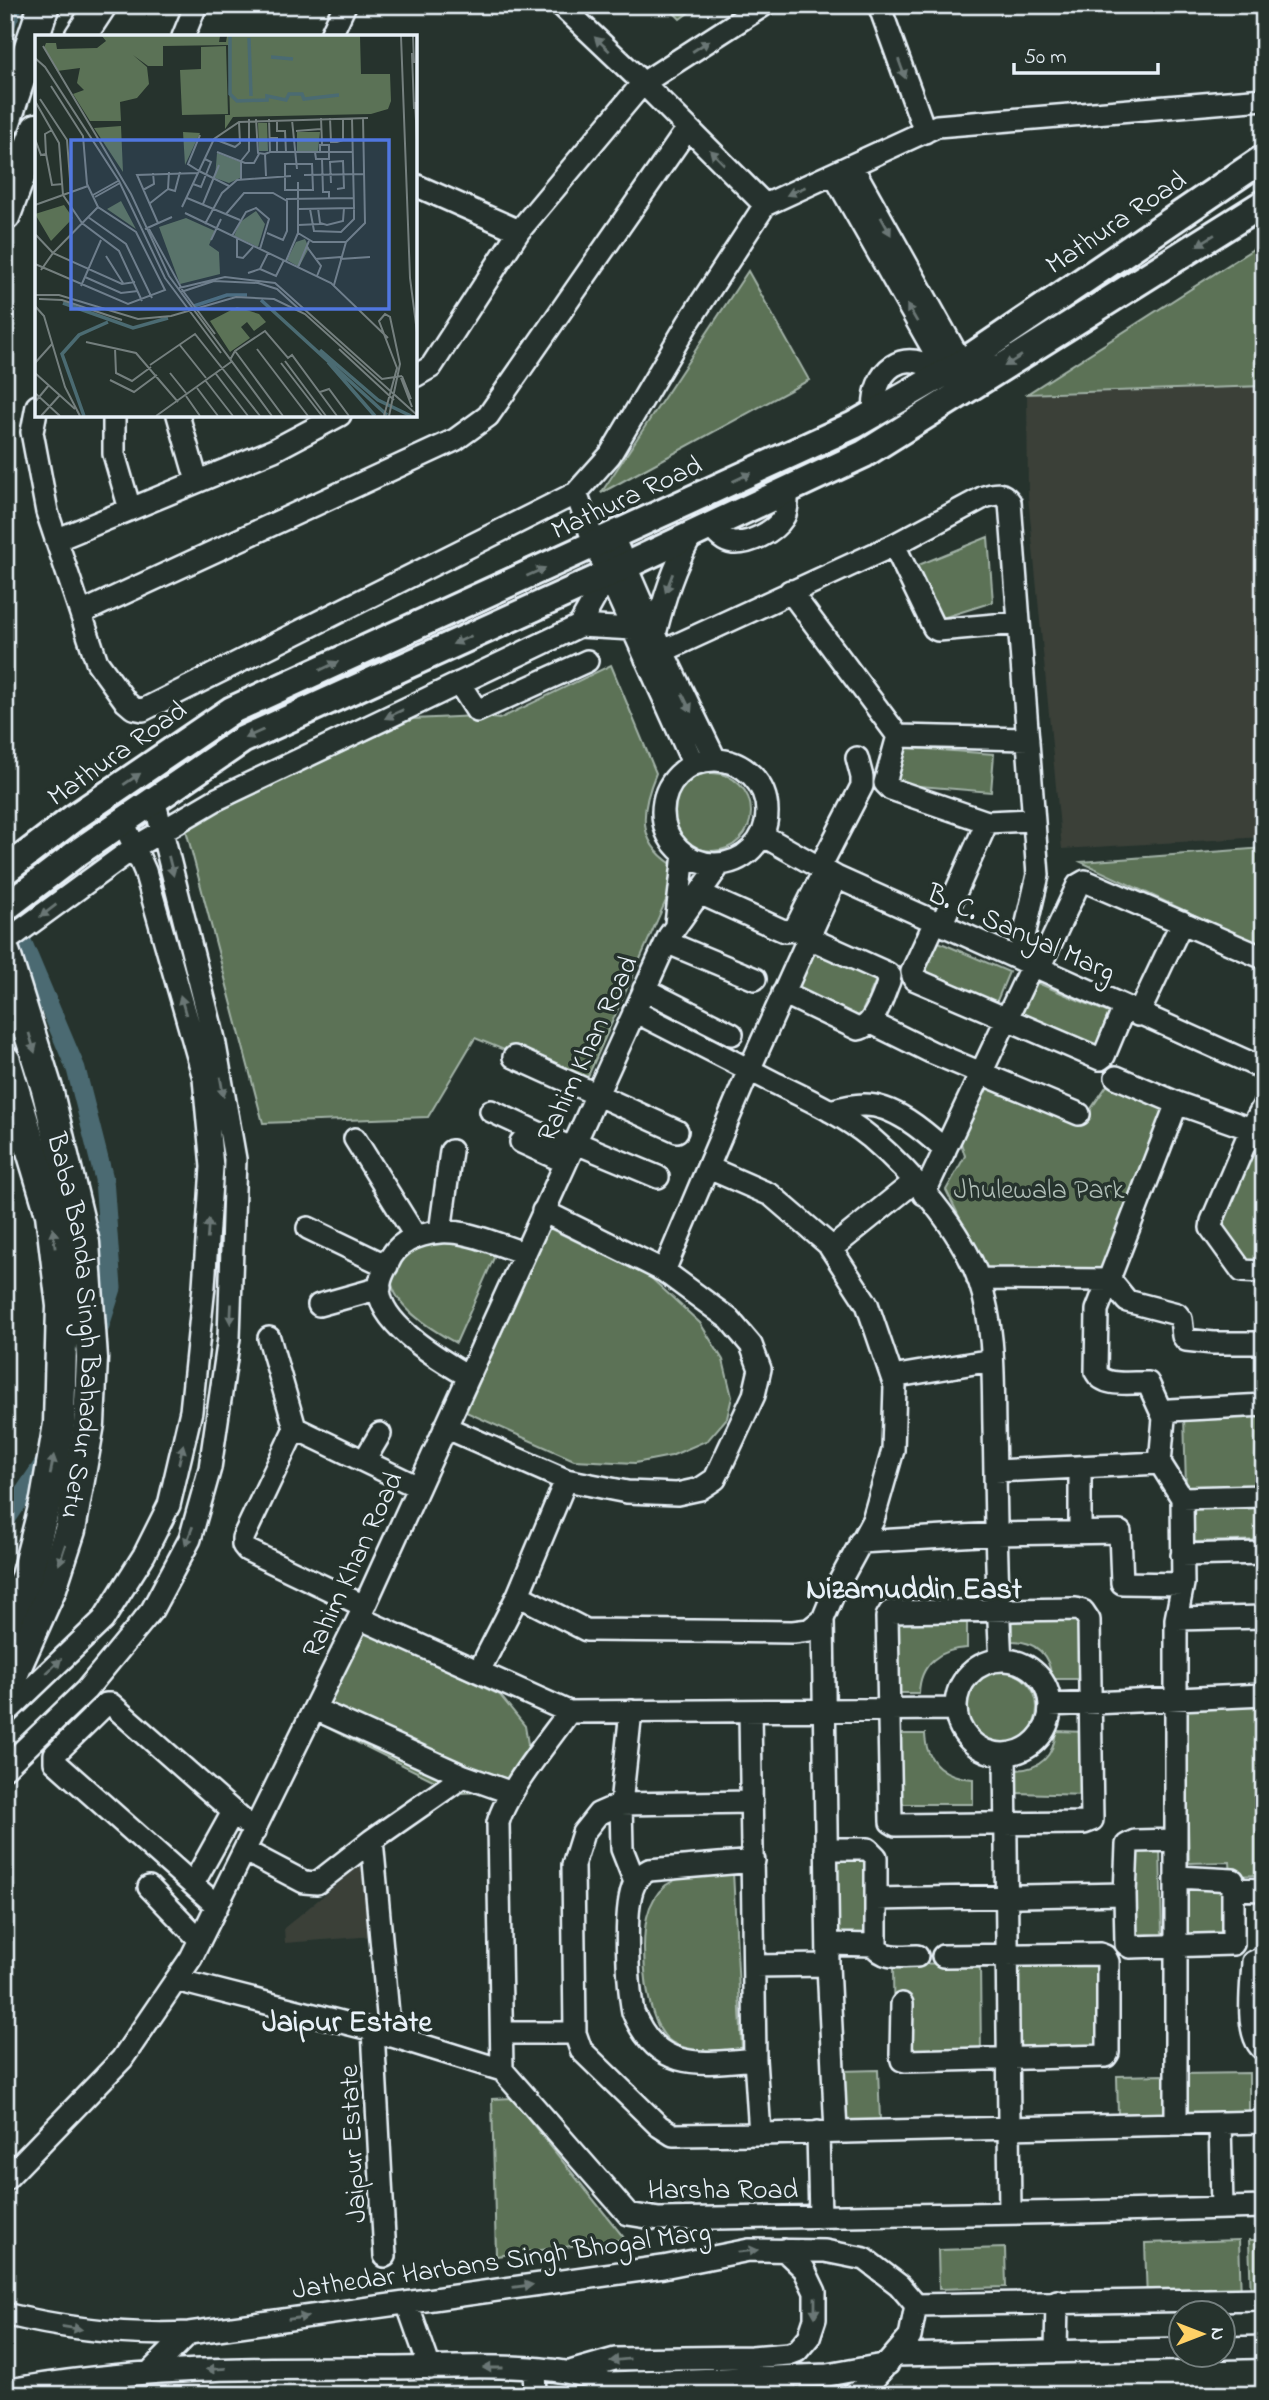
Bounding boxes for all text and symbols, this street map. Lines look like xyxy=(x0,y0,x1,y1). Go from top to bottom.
scale bar xyxy=(1014,32,1157,76)
inset map xyxy=(35,35,416,416)
one-way arrow xyxy=(593,36,611,52)
one-way arrow xyxy=(691,39,710,52)
text: 50 m xyxy=(1024,43,1067,73)
one-way arrow xyxy=(897,58,908,79)
one-way arrow xyxy=(709,149,725,166)
street label: Mathura Road xyxy=(1038,161,1196,286)
one-way arrow xyxy=(786,185,806,197)
one-way arrow xyxy=(880,216,892,236)
one-way arrow xyxy=(1196,233,1216,246)
one-way arrow xyxy=(906,303,918,322)
one-way arrow xyxy=(1004,354,1023,367)
street label: Mathura Road xyxy=(545,446,710,552)
one-way arrow xyxy=(732,471,752,483)
one-way arrow xyxy=(525,566,546,577)
one-way arrow xyxy=(664,572,675,593)
one-way arrow xyxy=(451,635,472,646)
one-way arrow xyxy=(318,661,339,672)
street label: Mathura Road xyxy=(40,691,197,818)
one-way arrow xyxy=(681,693,693,713)
one-way arrow xyxy=(384,708,404,720)
one-way arrow xyxy=(244,728,264,740)
one-way arrow xyxy=(123,772,141,786)
one-way arrow xyxy=(166,855,177,877)
street label: B. C. Sanyal Marg xyxy=(919,874,1121,994)
one-way arrow xyxy=(39,904,57,918)
street label: Rahim Khan Road xyxy=(528,949,650,1149)
one-way arrow xyxy=(178,994,188,1015)
one-way arrow xyxy=(28,1033,38,1054)
one-way arrow xyxy=(217,1076,228,1098)
street label: Baba Banda Singh Bahadur Setu xyxy=(34,1128,109,1522)
park label: Jhulewala Park xyxy=(953,1171,1125,1212)
one-way arrow xyxy=(203,1218,214,1240)
one-way arrow xyxy=(49,1227,60,1249)
one-way arrow xyxy=(225,1303,236,1325)
one-way arrow xyxy=(176,1443,187,1465)
one-way arrow xyxy=(47,1453,58,1475)
street label: Rahim Khan Road xyxy=(293,1465,415,1665)
one-way arrow xyxy=(184,1526,195,1547)
one-way arrow xyxy=(56,1544,67,1565)
district label: Nizamuddin East xyxy=(806,1569,1023,1613)
one-way arrow xyxy=(45,1659,62,1675)
district label: Jaipur Estate xyxy=(262,2002,433,2046)
street label: Jaipur Estate xyxy=(330,2063,379,2224)
street label: Harsha Road xyxy=(648,2171,799,2212)
street label: Jathedar Harbans Singh Bhogal Marg xyxy=(290,2213,713,2312)
one-way arrow xyxy=(737,2246,759,2257)
one-way arrow xyxy=(512,2281,534,2292)
one-way arrow xyxy=(809,2296,821,2318)
north arrow xyxy=(1168,2298,1238,2368)
one-way arrow xyxy=(287,2312,309,2323)
one-way arrow xyxy=(61,2323,83,2334)
text: N xyxy=(1203,2328,1230,2341)
one-way arrow xyxy=(609,2355,631,2366)
one-way arrow xyxy=(482,2362,504,2374)
one-way arrow xyxy=(205,2364,227,2375)

